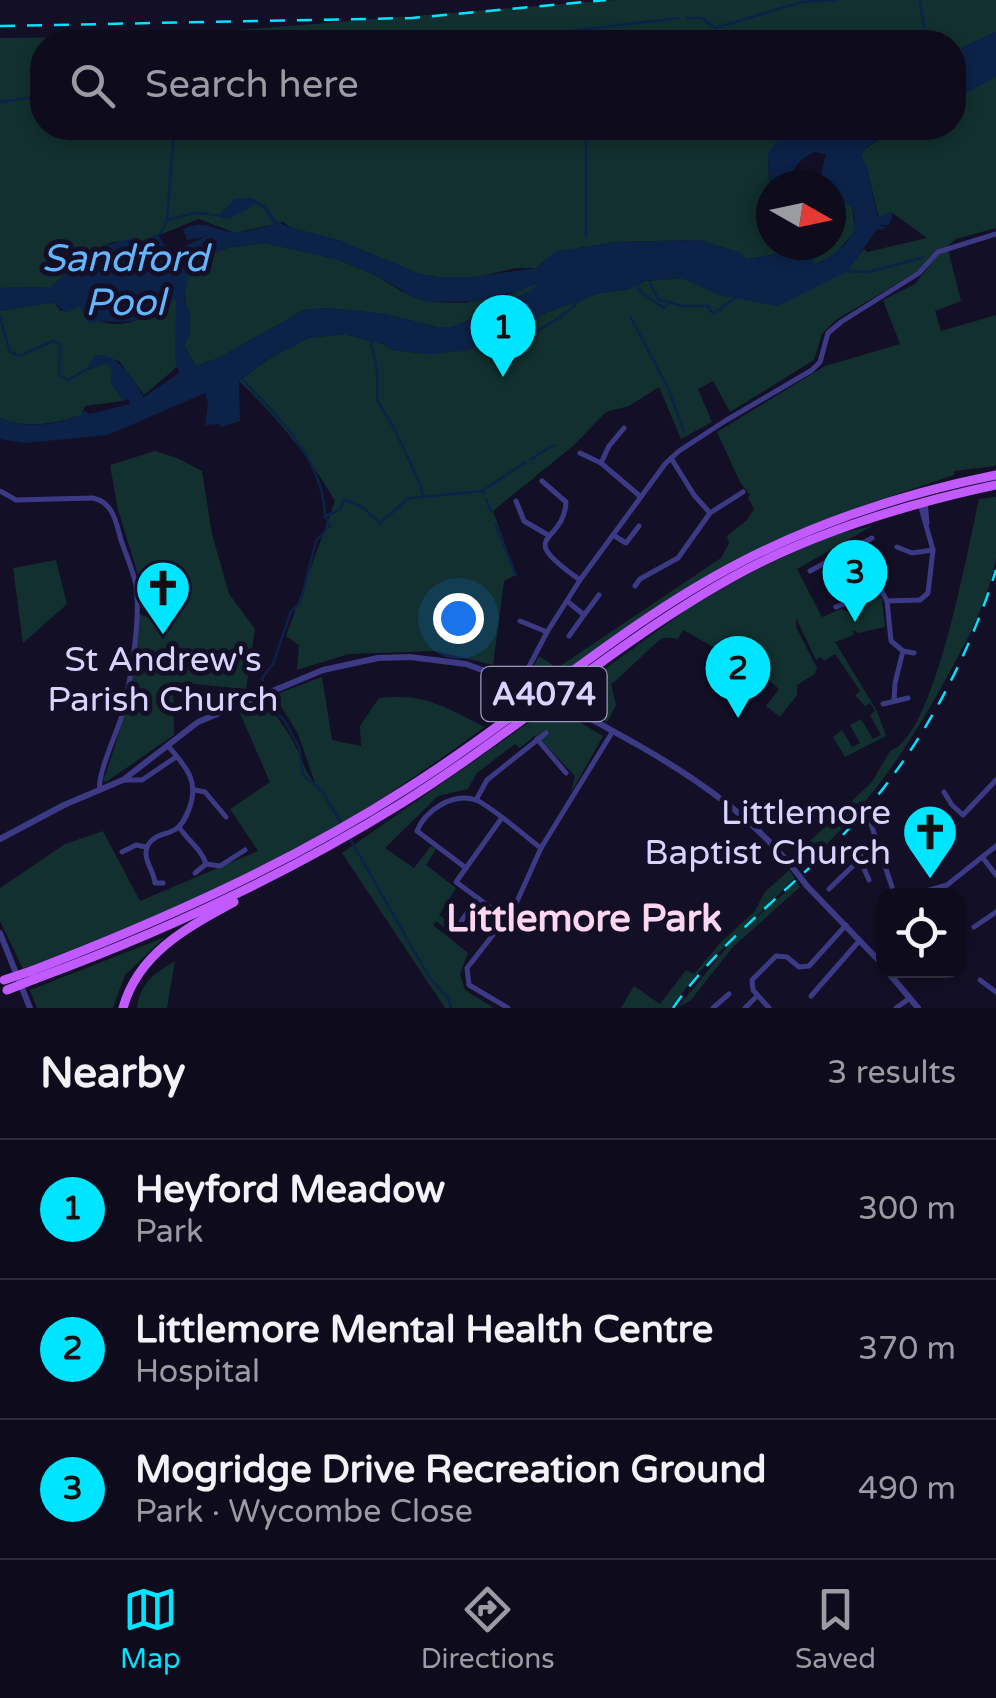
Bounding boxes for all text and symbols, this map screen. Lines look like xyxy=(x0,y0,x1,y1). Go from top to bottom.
search box xyxy=(30,30,966,140)
icon: search xyxy=(65,58,120,113)
text: Search here xyxy=(145,62,359,108)
north arrow xyxy=(756,170,846,260)
water label: Sandford Pool xyxy=(42,236,212,326)
pin: 1 xyxy=(470,294,536,377)
pin: 3 xyxy=(822,540,888,622)
church icon: St Andrew's Parish Church xyxy=(133,558,193,637)
your location xyxy=(433,593,484,644)
pin: 2 xyxy=(706,636,770,718)
place label: St Andrew's Parish Church xyxy=(47,639,279,721)
road number: A4074 xyxy=(482,667,606,721)
place label: Littlemore Baptist Church xyxy=(644,792,891,874)
church icon: Littlemore Baptist Church xyxy=(900,802,960,881)
map controls xyxy=(876,888,966,978)
button: locate xyxy=(876,888,966,978)
district label: Littlemore Park xyxy=(446,896,722,942)
text: Nearby xyxy=(40,1048,185,1099)
text: 3 results xyxy=(827,1054,956,1092)
text: Heyford Meadow xyxy=(135,1167,445,1213)
text: 1 xyxy=(62,1190,83,1228)
text: 300 m xyxy=(858,1190,956,1228)
text: Park xyxy=(135,1213,203,1251)
text: Littlemore Mental Health Centre xyxy=(135,1307,713,1353)
text: 2 xyxy=(62,1330,83,1368)
text: 370 m xyxy=(858,1330,956,1368)
text: Hospital xyxy=(135,1353,260,1391)
text: Mogridge Drive Recreation Ground xyxy=(135,1447,767,1493)
text: 3 xyxy=(62,1470,83,1508)
text: 490 m xyxy=(858,1470,956,1508)
text: Park · Wycombe Close xyxy=(135,1493,473,1531)
tab: Map xyxy=(120,1582,181,1676)
tab: Directions xyxy=(421,1582,555,1676)
tab: Saved xyxy=(795,1582,876,1676)

